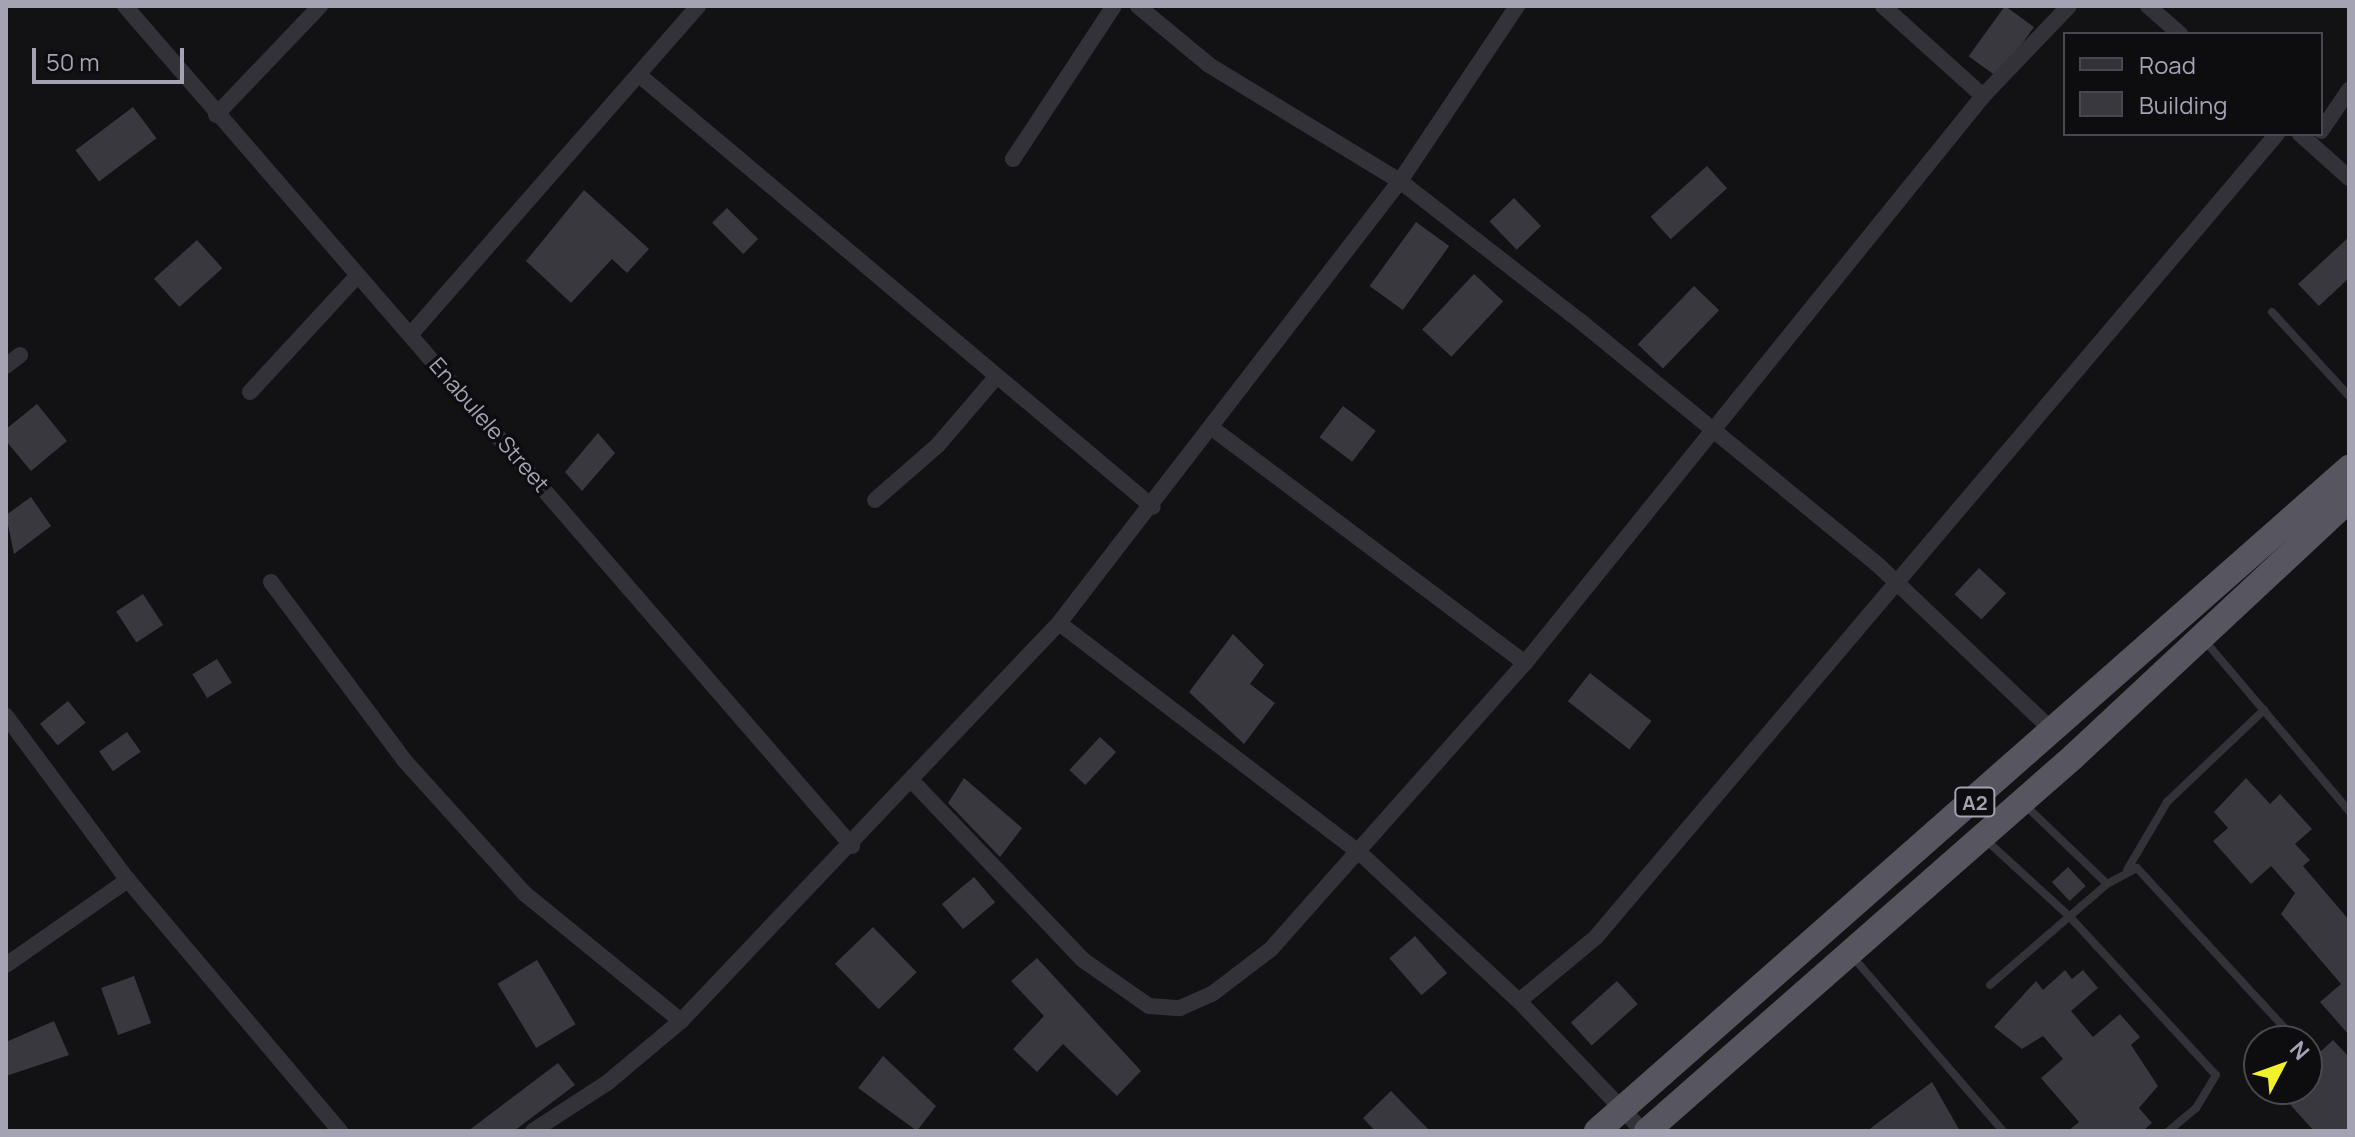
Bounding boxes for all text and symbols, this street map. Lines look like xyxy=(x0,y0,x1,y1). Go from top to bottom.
scale bar xyxy=(36,32,188,82)
legend xyxy=(2063,32,2323,136)
text: 50 m xyxy=(46,45,100,78)
text: Road xyxy=(2139,48,2196,81)
text: Building xyxy=(2139,88,2227,121)
street label: Enabulele Street xyxy=(424,353,554,497)
road number: A2 xyxy=(1953,786,1997,818)
north arrow xyxy=(2243,1025,2323,1105)
text: N xyxy=(2283,1035,2316,1066)

